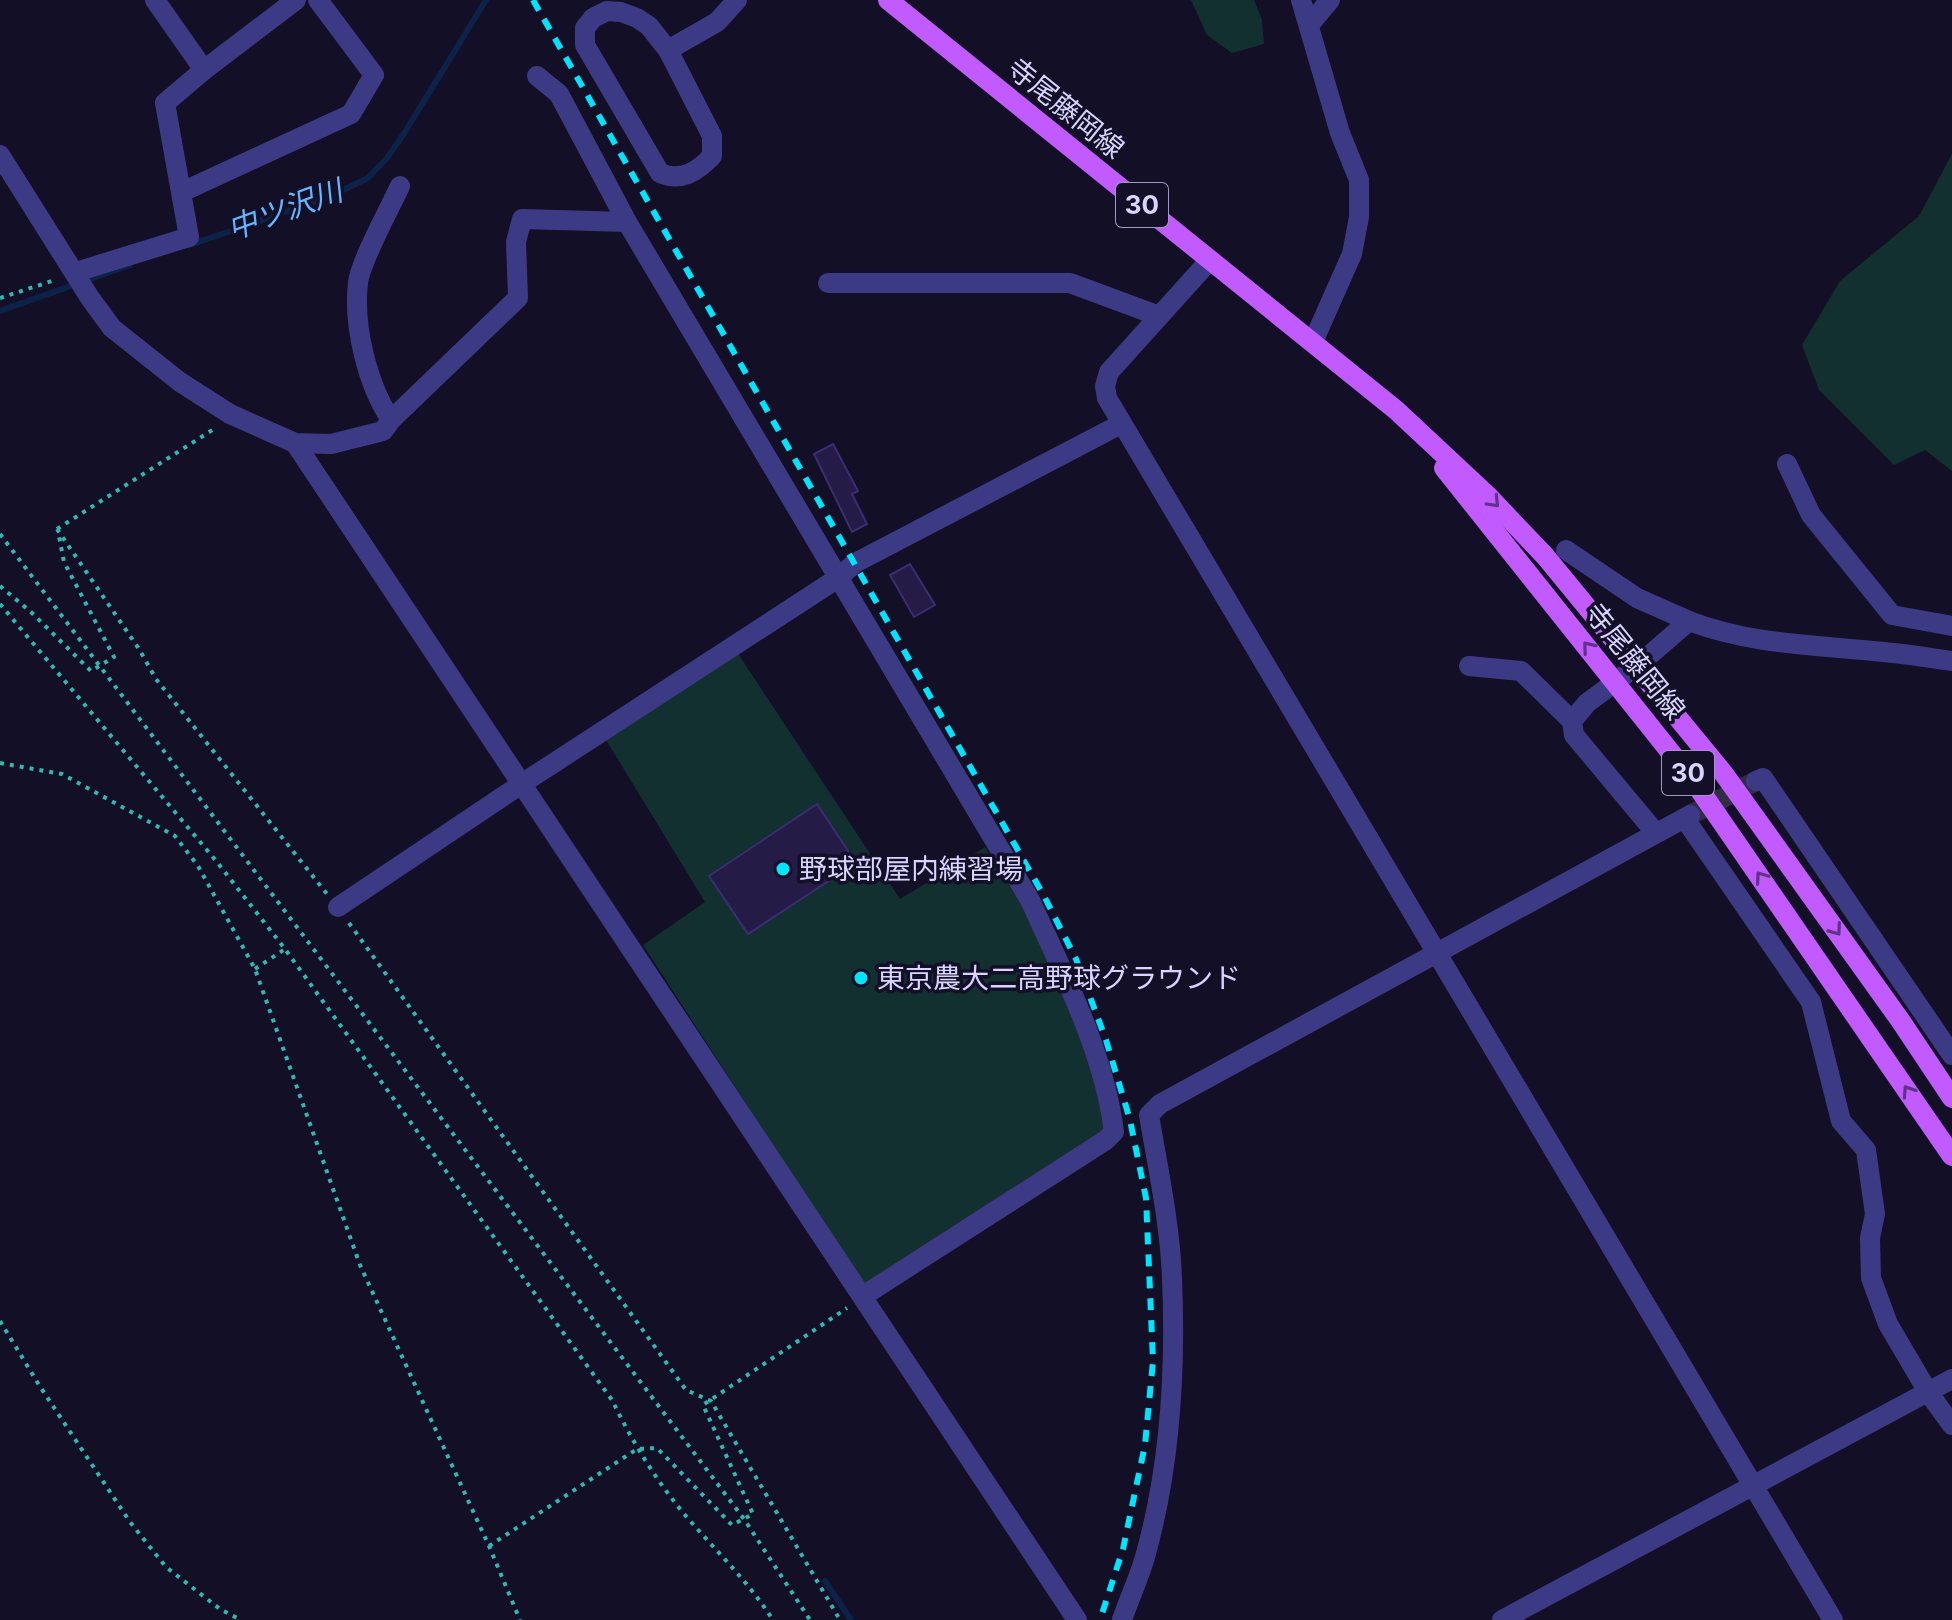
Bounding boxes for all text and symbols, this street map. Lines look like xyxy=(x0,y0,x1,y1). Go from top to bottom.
street label: 寺尾藤岡線 xyxy=(1001,51,1131,165)
water label: 中ツ沢川 xyxy=(222,171,350,246)
road number: 30 xyxy=(1116,183,1168,227)
one-way arrow xyxy=(1484,493,1499,507)
street label: 寺尾藤岡線 xyxy=(1578,596,1692,726)
one-way arrow xyxy=(1583,642,1598,656)
road number: 30 xyxy=(1662,751,1714,795)
place label: 野球部屋内練習場 xyxy=(799,852,1023,886)
marker: 野球部屋内練習場 xyxy=(774,860,792,878)
one-way arrow xyxy=(1756,872,1771,886)
one-way arrow xyxy=(1826,921,1840,935)
place label: 東京農大二高野球グラウンド xyxy=(877,961,1241,995)
marker: 東京農大二高野球グラウンド xyxy=(852,969,870,987)
one-way arrow xyxy=(1903,1086,1918,1100)

